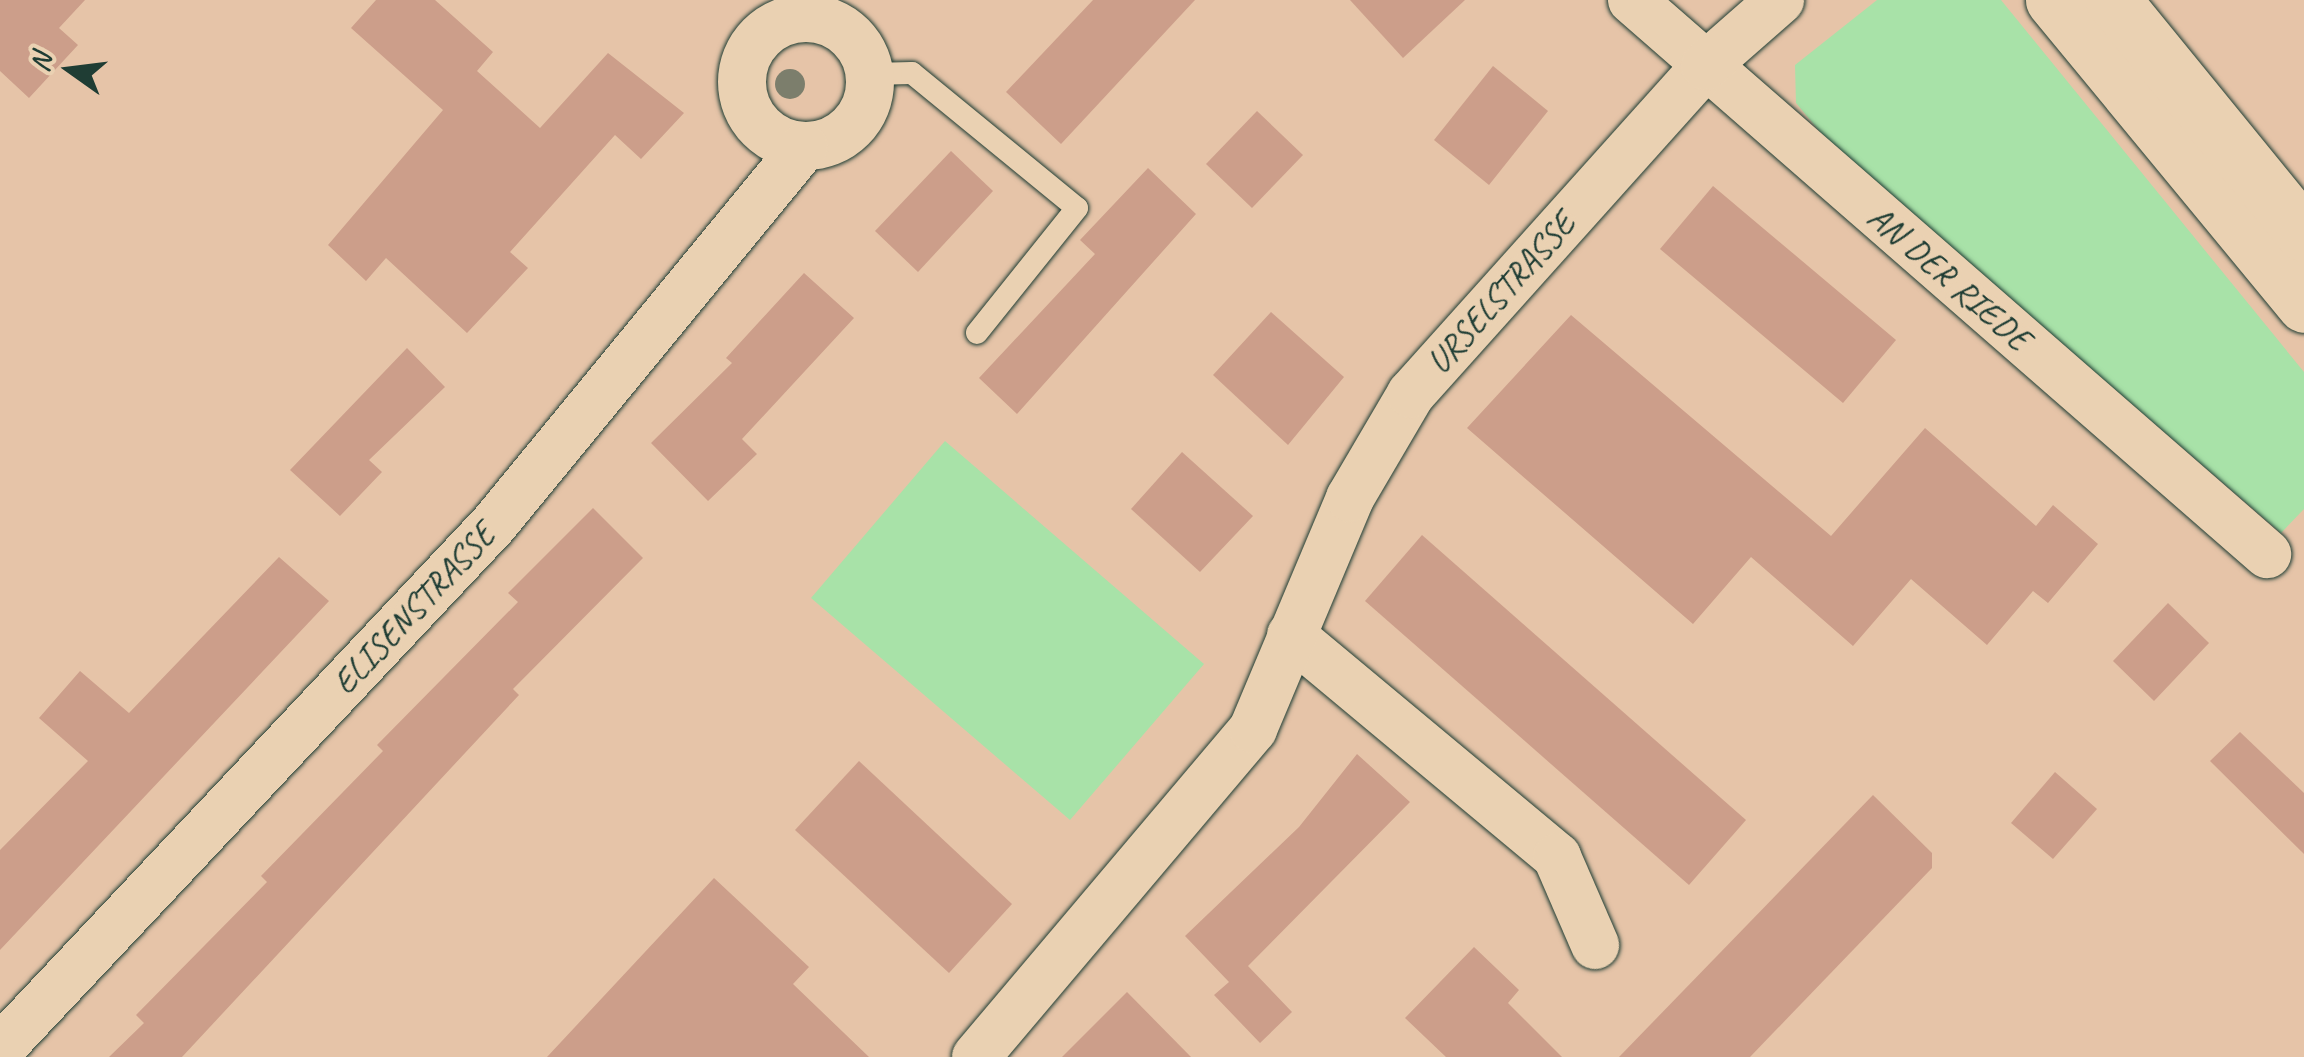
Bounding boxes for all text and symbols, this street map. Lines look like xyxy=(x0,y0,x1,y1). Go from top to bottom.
north arrow xyxy=(20,20,120,120)
text: N xyxy=(21,50,59,75)
street label: AN DER RIEDE xyxy=(1859,196,2039,360)
street label: URSELSTRASSE xyxy=(1418,204,1584,382)
street label: ELISENSTRASSE xyxy=(324,515,504,703)

